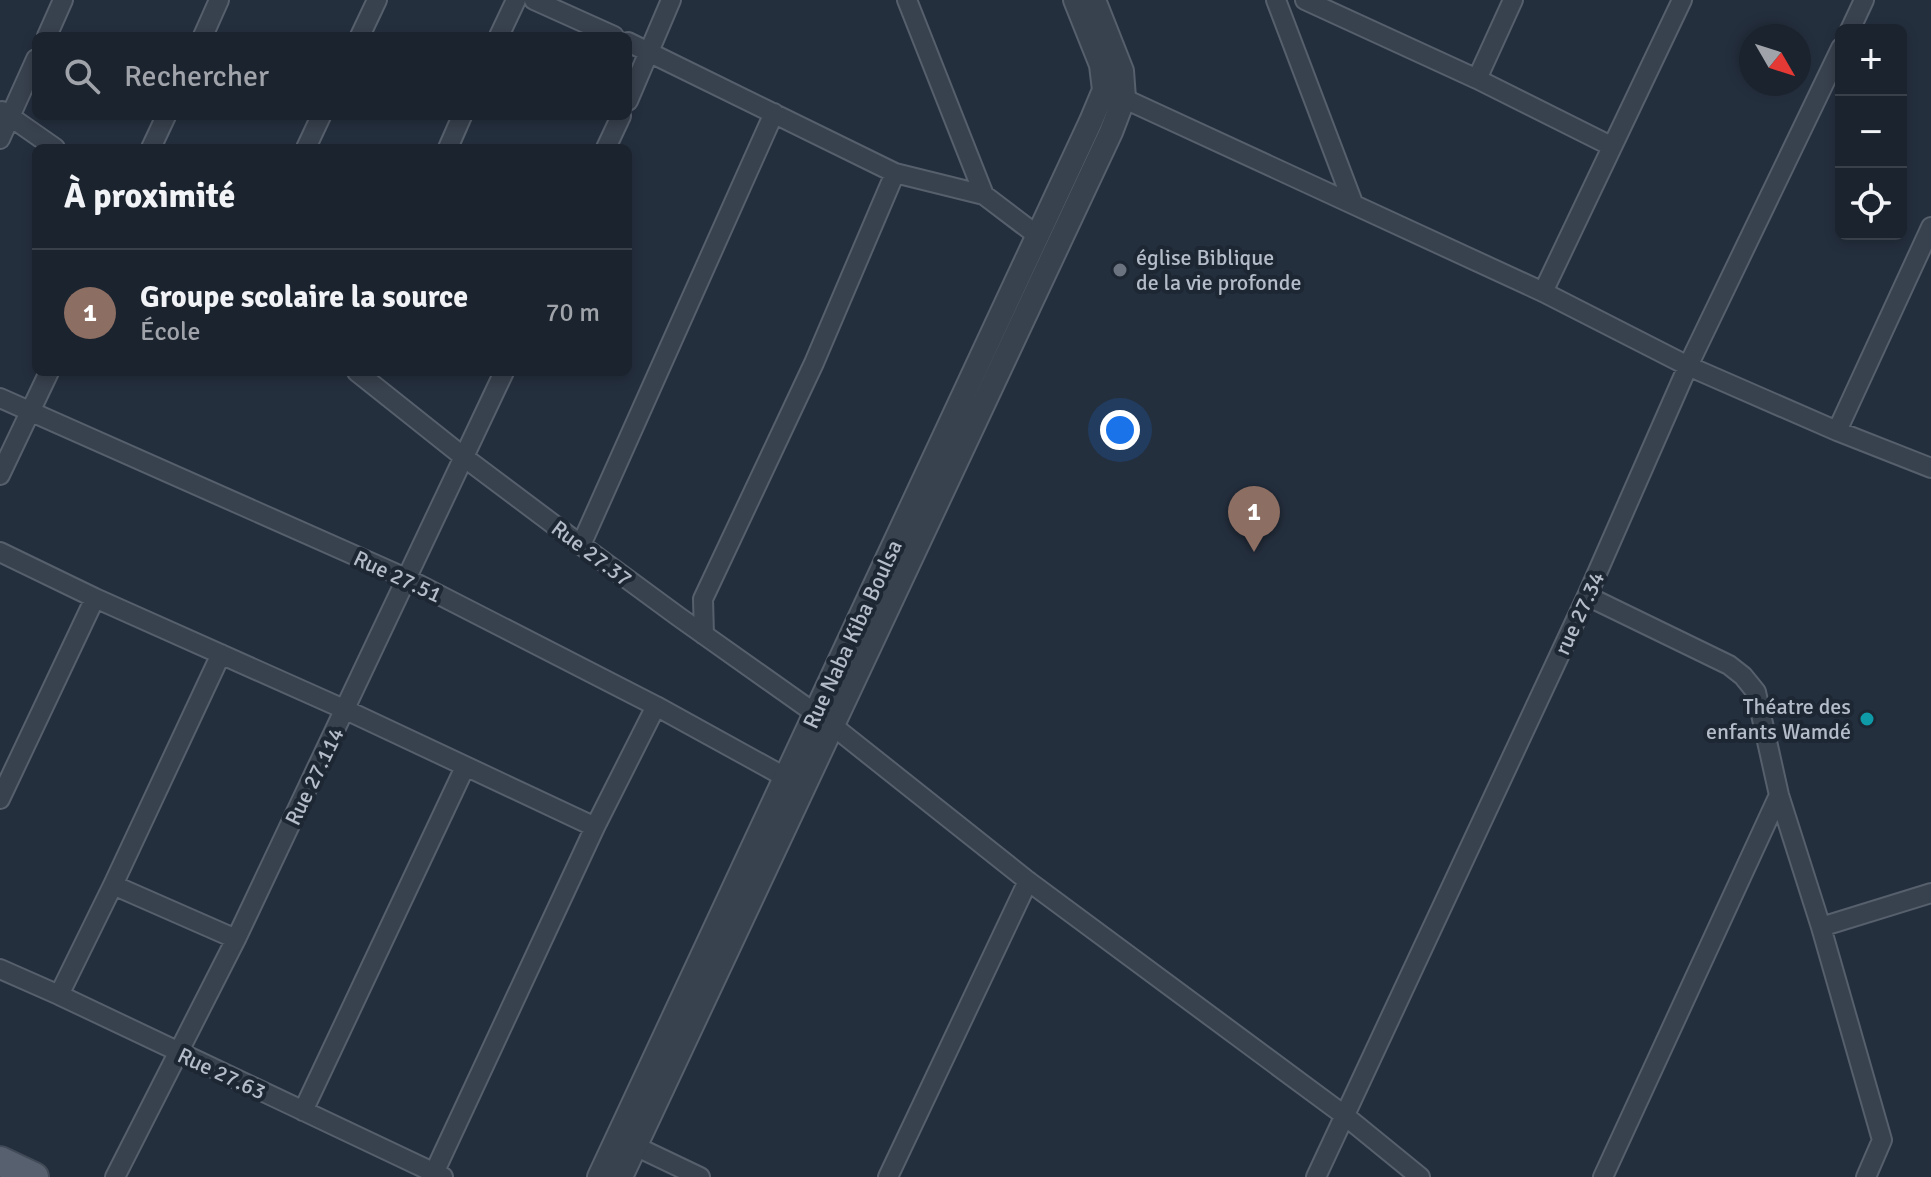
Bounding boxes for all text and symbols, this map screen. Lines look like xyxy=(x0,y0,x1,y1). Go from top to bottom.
north arrow xyxy=(1739,24,1811,96)
map controls xyxy=(1835,24,1907,240)
button: + xyxy=(1835,24,1907,96)
search box xyxy=(32,32,632,120)
icon: search xyxy=(60,54,104,98)
text: Rechercher xyxy=(124,58,269,95)
button: − xyxy=(1835,96,1907,168)
button: locate xyxy=(1835,168,1907,240)
text: À proximité xyxy=(64,175,235,217)
place label: église Biblique de la vie profonde xyxy=(1136,244,1301,296)
marker: église Biblique de la vie profonde xyxy=(1111,261,1129,279)
text: Groupe scolaire la source xyxy=(140,279,468,316)
text: 1 xyxy=(83,297,97,329)
text: 70 m xyxy=(545,297,600,329)
text: École xyxy=(140,316,200,348)
your location xyxy=(1100,410,1140,450)
pin: 1 xyxy=(1228,486,1280,552)
street label: Rue 27.37 xyxy=(546,514,637,592)
street label: Rue Naba Kiba Boulsa xyxy=(797,536,908,733)
street label: Rue 27.51 xyxy=(350,544,446,609)
street label: rue 27.34 xyxy=(1548,567,1611,659)
place label: Théatre des enfants Wamdé xyxy=(1706,693,1851,745)
marker: Théatre des enfants Wamdé xyxy=(1858,710,1876,728)
street label: Rue 27.114 xyxy=(279,723,350,830)
street label: Rue 27.63 xyxy=(174,1041,270,1106)

